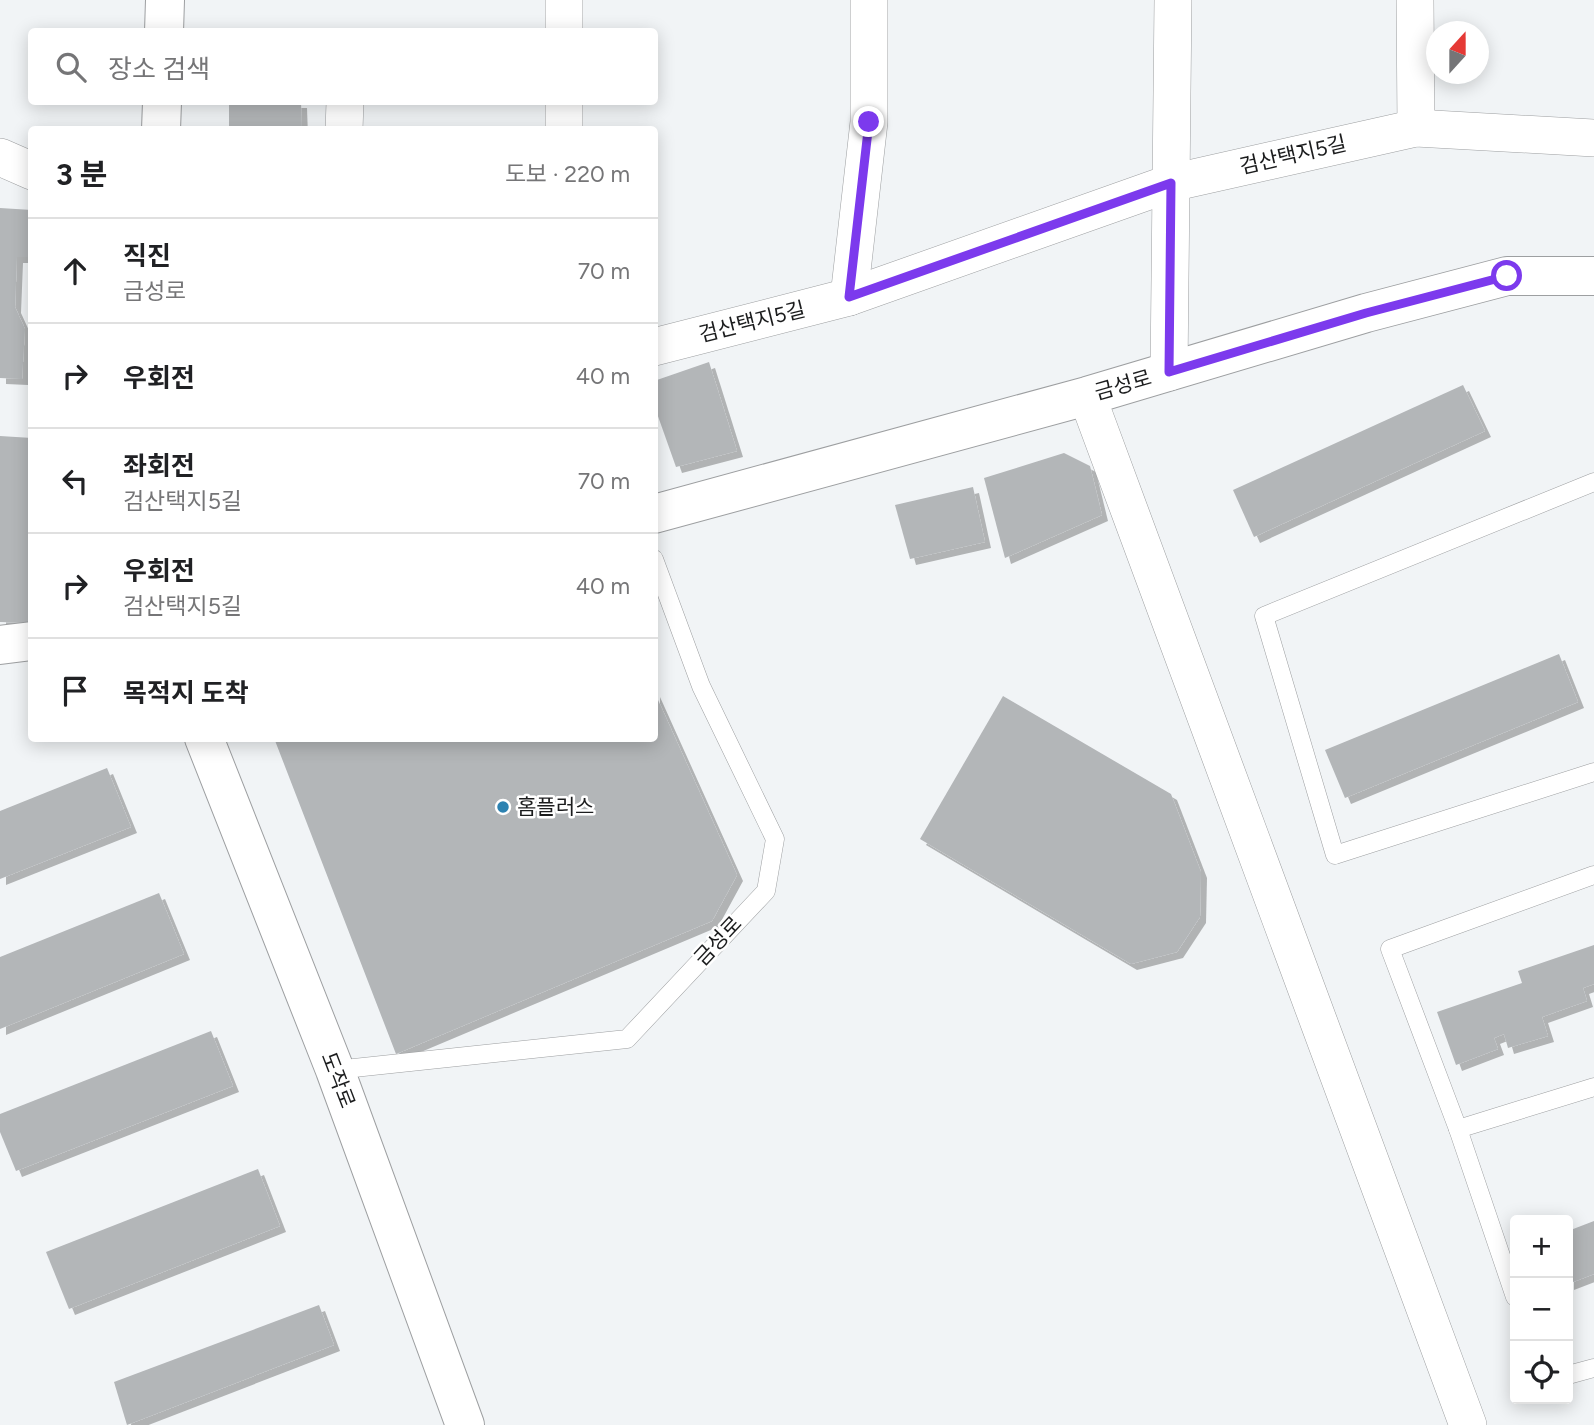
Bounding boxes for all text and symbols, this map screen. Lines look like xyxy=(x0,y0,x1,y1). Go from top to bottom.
north arrow xyxy=(1426,21,1489,84)
search box xyxy=(28,28,658,105)
icon: search xyxy=(52,48,90,86)
text: 장소 검색 xyxy=(108,53,210,85)
route end xyxy=(853,106,884,137)
street label: 검산택지5길 xyxy=(1237,130,1349,179)
text: 3 분 xyxy=(56,156,107,193)
text: 도보 · 220 m xyxy=(505,160,630,188)
text: 직진 xyxy=(123,240,171,272)
icon: ahead xyxy=(56,252,94,290)
text: 70 m xyxy=(578,257,630,285)
route start xyxy=(1491,260,1522,291)
text: 금성로 xyxy=(123,277,186,305)
street label: 검산택지5길 xyxy=(696,296,808,347)
icon: right xyxy=(56,357,94,395)
text: 우회전 xyxy=(123,362,195,394)
text: 40 m xyxy=(576,362,630,390)
street label: 금성로 xyxy=(1092,365,1154,405)
text: 좌회전 xyxy=(123,450,195,482)
icon: left xyxy=(56,462,94,500)
text: 70 m xyxy=(578,467,630,495)
text: 검산택지5길 xyxy=(123,487,242,515)
text: 우회전 xyxy=(123,555,195,587)
icon: right xyxy=(56,567,94,605)
text: 40 m xyxy=(576,572,630,600)
text: 검산택지5길 xyxy=(123,592,242,620)
icon: arrive xyxy=(56,672,94,710)
text: 목적지 도착 xyxy=(123,677,249,709)
place label: 홈플러스 xyxy=(517,794,594,819)
marker: 홈플러스 xyxy=(495,799,511,815)
street label: 금성로 xyxy=(689,911,747,970)
street label: 도작로 xyxy=(316,1048,361,1111)
map controls xyxy=(1510,1215,1573,1404)
button: + xyxy=(1510,1215,1573,1278)
button: − xyxy=(1510,1278,1573,1341)
button: locate xyxy=(1510,1341,1573,1404)

